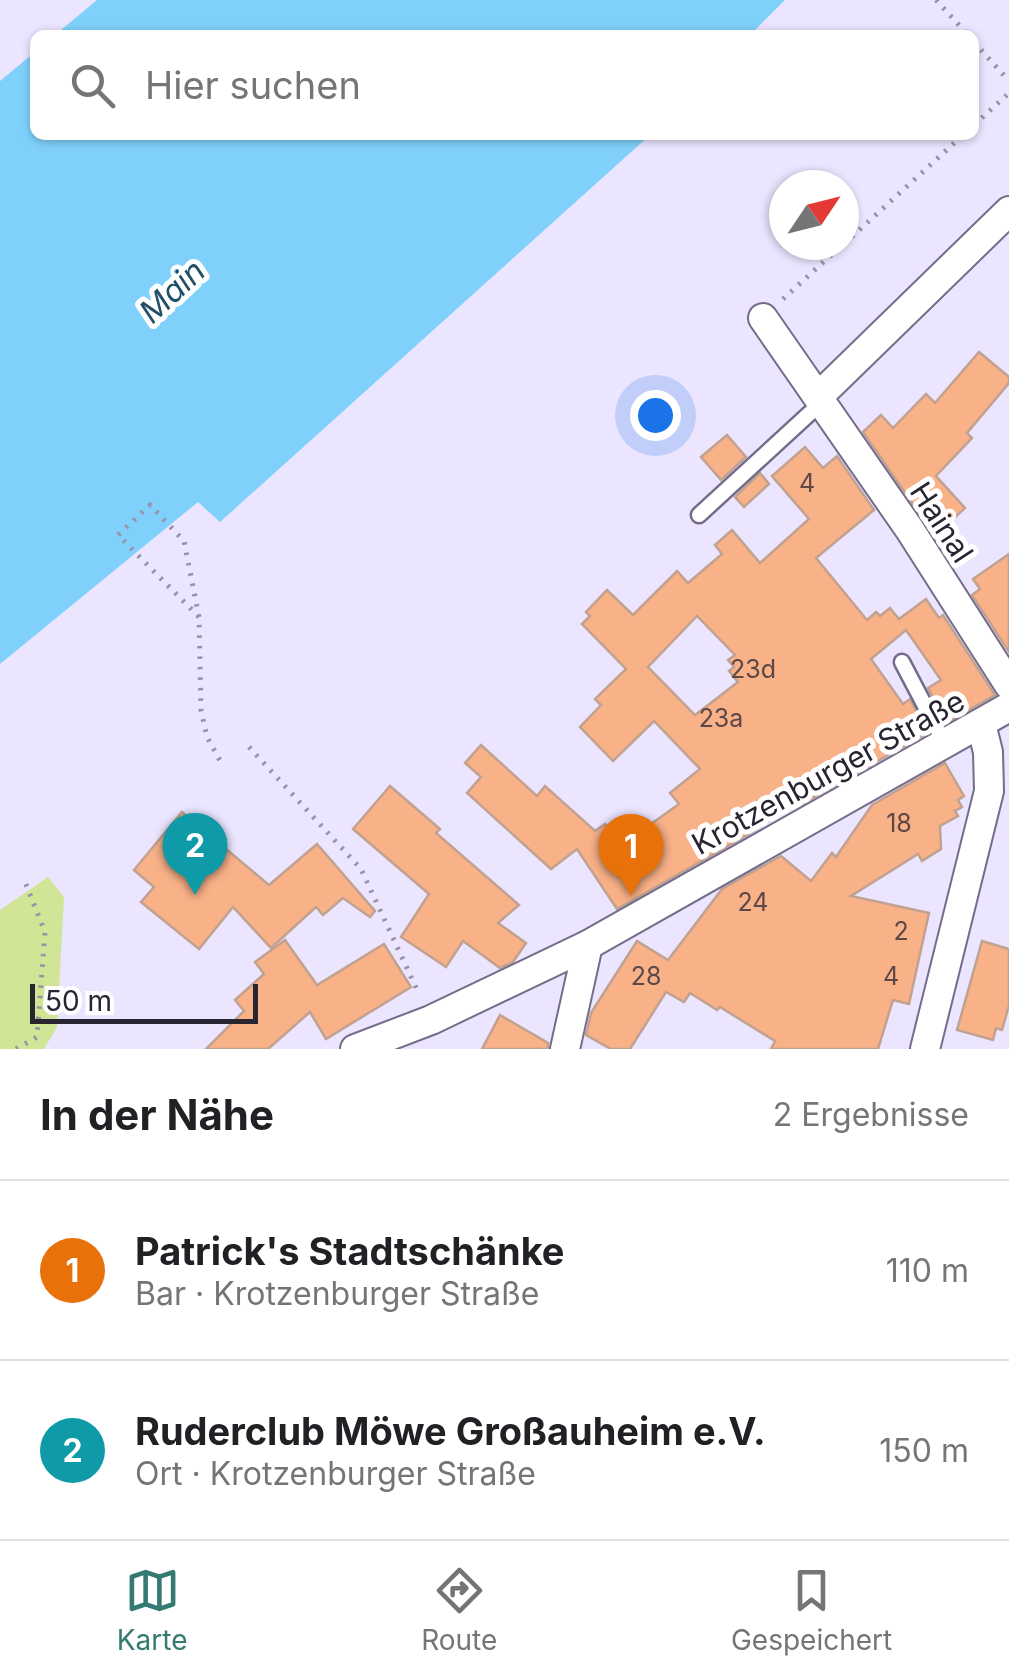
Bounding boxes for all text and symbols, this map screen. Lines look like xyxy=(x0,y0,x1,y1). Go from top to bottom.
search box xyxy=(30,30,979,140)
icon: search xyxy=(65,58,120,113)
text: Hier suchen xyxy=(145,62,361,108)
north arrow xyxy=(769,170,859,260)
water label: Main xyxy=(131,251,213,331)
your location xyxy=(630,390,681,441)
house number: 4 xyxy=(799,468,815,498)
street label: Hainal xyxy=(903,475,981,569)
house number: 23d xyxy=(730,654,776,684)
street label: Krotzenburger Straße xyxy=(686,682,970,862)
house number: 23a xyxy=(699,703,743,733)
house number: 18 xyxy=(886,808,912,838)
pin: 2 xyxy=(162,812,228,895)
pin: 1 xyxy=(598,814,664,896)
house number: 24 xyxy=(737,887,769,917)
house number: 2 xyxy=(893,916,909,946)
house number: 28 xyxy=(631,961,661,991)
house number: 4 xyxy=(883,961,899,991)
scale bar xyxy=(30,979,258,1024)
text: 50 m xyxy=(45,984,112,1018)
text: In der Nähe xyxy=(40,1089,274,1140)
text: 2 Ergebnisse xyxy=(773,1095,969,1134)
text: Patrick's Stadtschänke xyxy=(135,1228,564,1274)
text: 1 xyxy=(66,1251,79,1290)
text: 110 m xyxy=(886,1251,969,1290)
text: Bar · Krotzenburger Straße xyxy=(135,1274,539,1313)
text: Ruderclub Möwe Großauheim e.V. xyxy=(135,1408,766,1454)
text: 2 xyxy=(62,1431,83,1470)
text: 150 m xyxy=(879,1431,969,1470)
text: Ort · Krotzenburger Straße xyxy=(135,1454,536,1493)
tab: Karte xyxy=(117,1563,188,1657)
tab: Route xyxy=(421,1563,497,1657)
tab: Gespeichert xyxy=(731,1563,892,1657)

